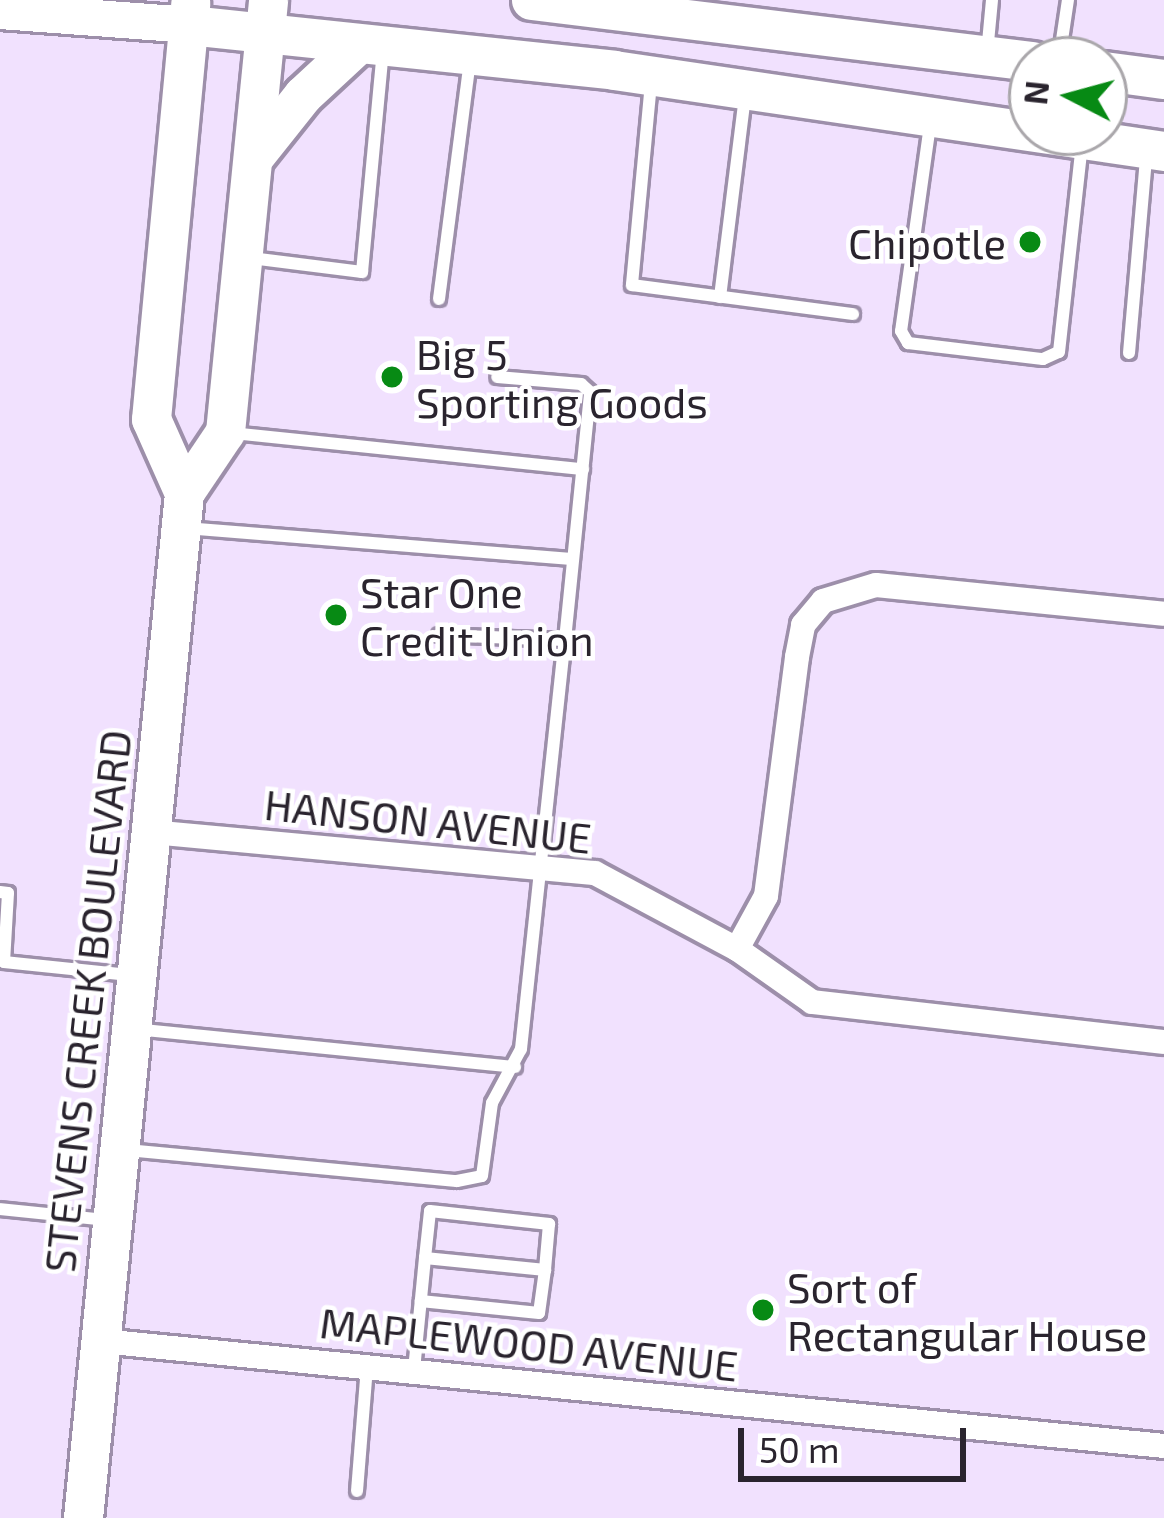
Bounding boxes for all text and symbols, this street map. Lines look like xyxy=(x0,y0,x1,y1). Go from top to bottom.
north arrow xyxy=(1008,36,1128,156)
text: N xyxy=(1014,79,1056,106)
place label: Chipotle xyxy=(848,217,1006,267)
marker: Chipotle xyxy=(1017,229,1043,255)
place label: Big 5 Sporting Goods xyxy=(416,328,708,427)
marker: Big 5 Sporting Goods xyxy=(379,364,405,390)
place label: Star One Credit Union xyxy=(360,566,594,664)
marker: Star One Credit Union xyxy=(323,602,349,628)
street label: STEVENS CREEK BOULEVARD xyxy=(32,727,140,1275)
street label: HANSON AVENUE xyxy=(262,778,594,862)
place label: Sort of Rectangular House xyxy=(787,1261,1148,1360)
street label: MAPLEWOOD AVENUE xyxy=(317,1296,741,1390)
marker: Sort of Rectangular House xyxy=(750,1297,776,1323)
scale bar xyxy=(744,1404,972,1478)
text: 50 m xyxy=(759,1427,840,1470)

